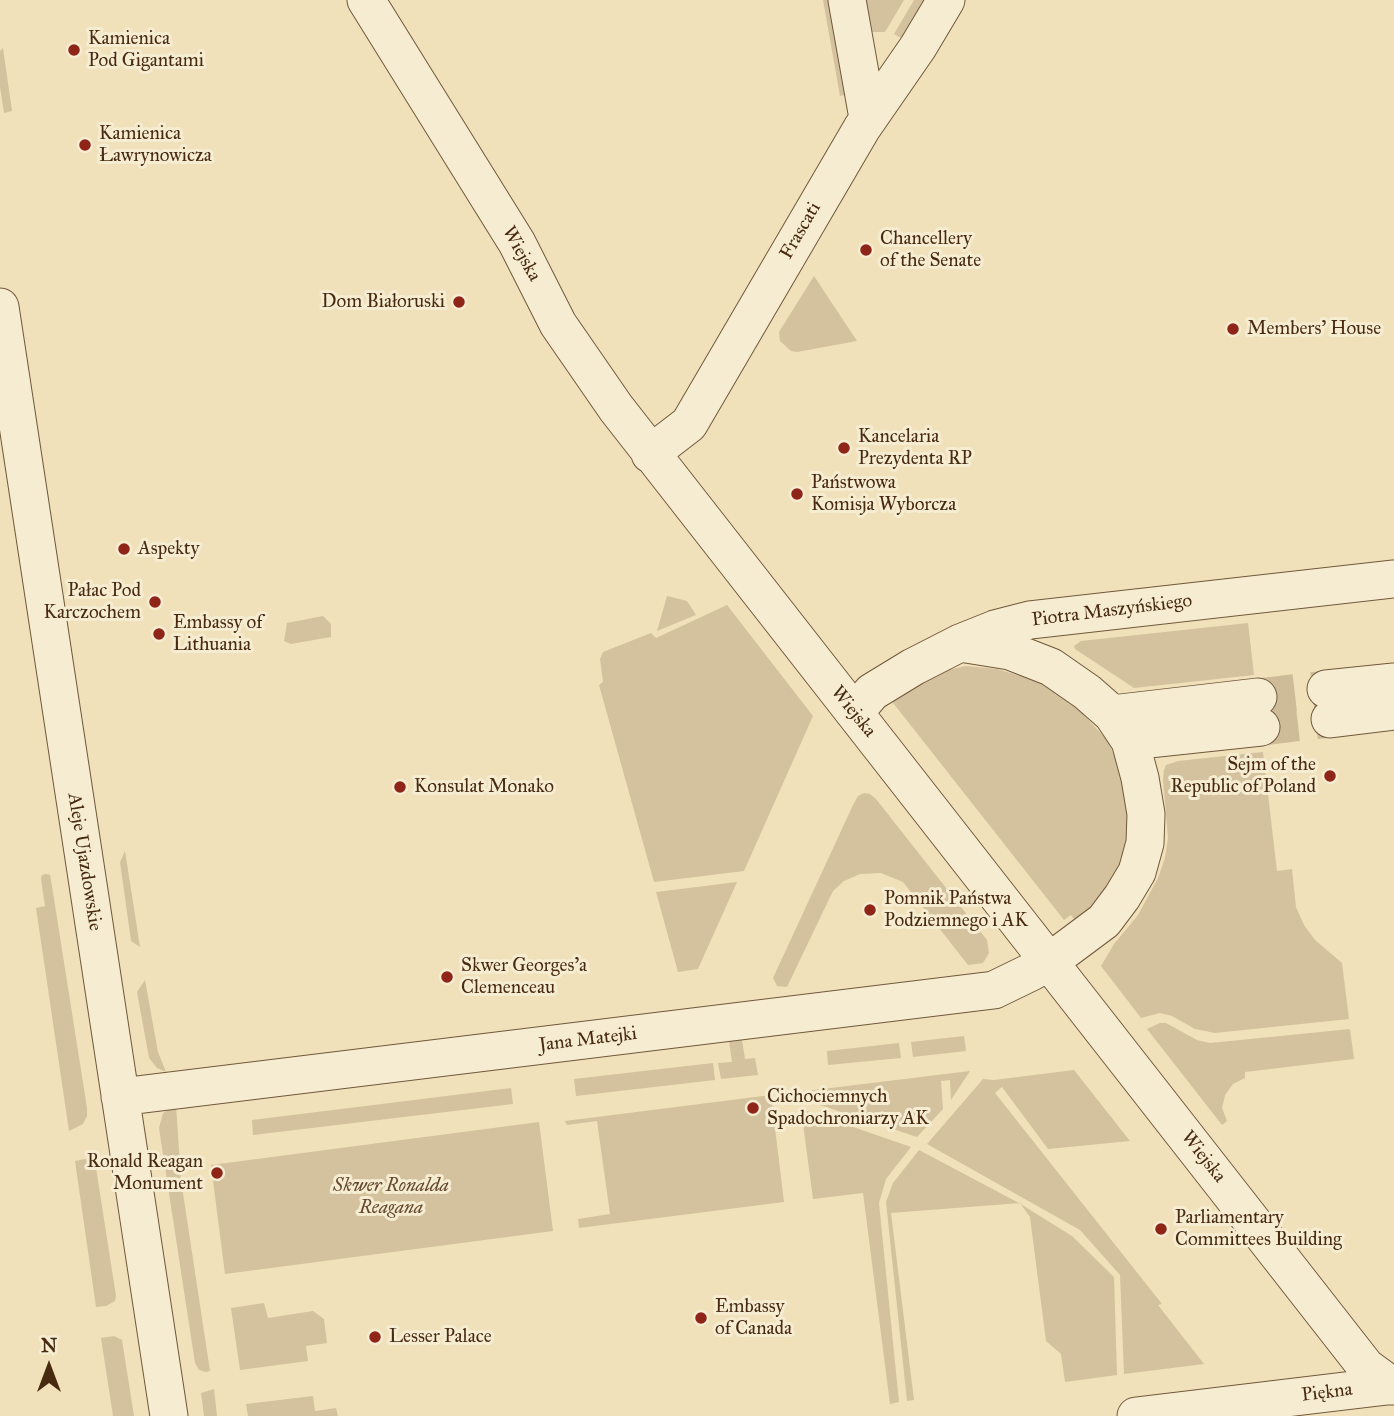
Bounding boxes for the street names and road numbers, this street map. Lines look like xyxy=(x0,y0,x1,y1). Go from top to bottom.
street label: Frascati xyxy=(776,198,826,264)
street label: Wiejska xyxy=(497,222,545,286)
street label: Piotra Maszyńskiego xyxy=(1030,590,1194,632)
street label: Wiejska xyxy=(825,682,881,742)
street label: Aleje Ujazdowskie xyxy=(62,791,106,933)
street label: Jana Matejki xyxy=(538,1023,638,1057)
street label: Wiejska xyxy=(1176,1127,1230,1187)
street label: Piękna xyxy=(1300,1379,1354,1407)

